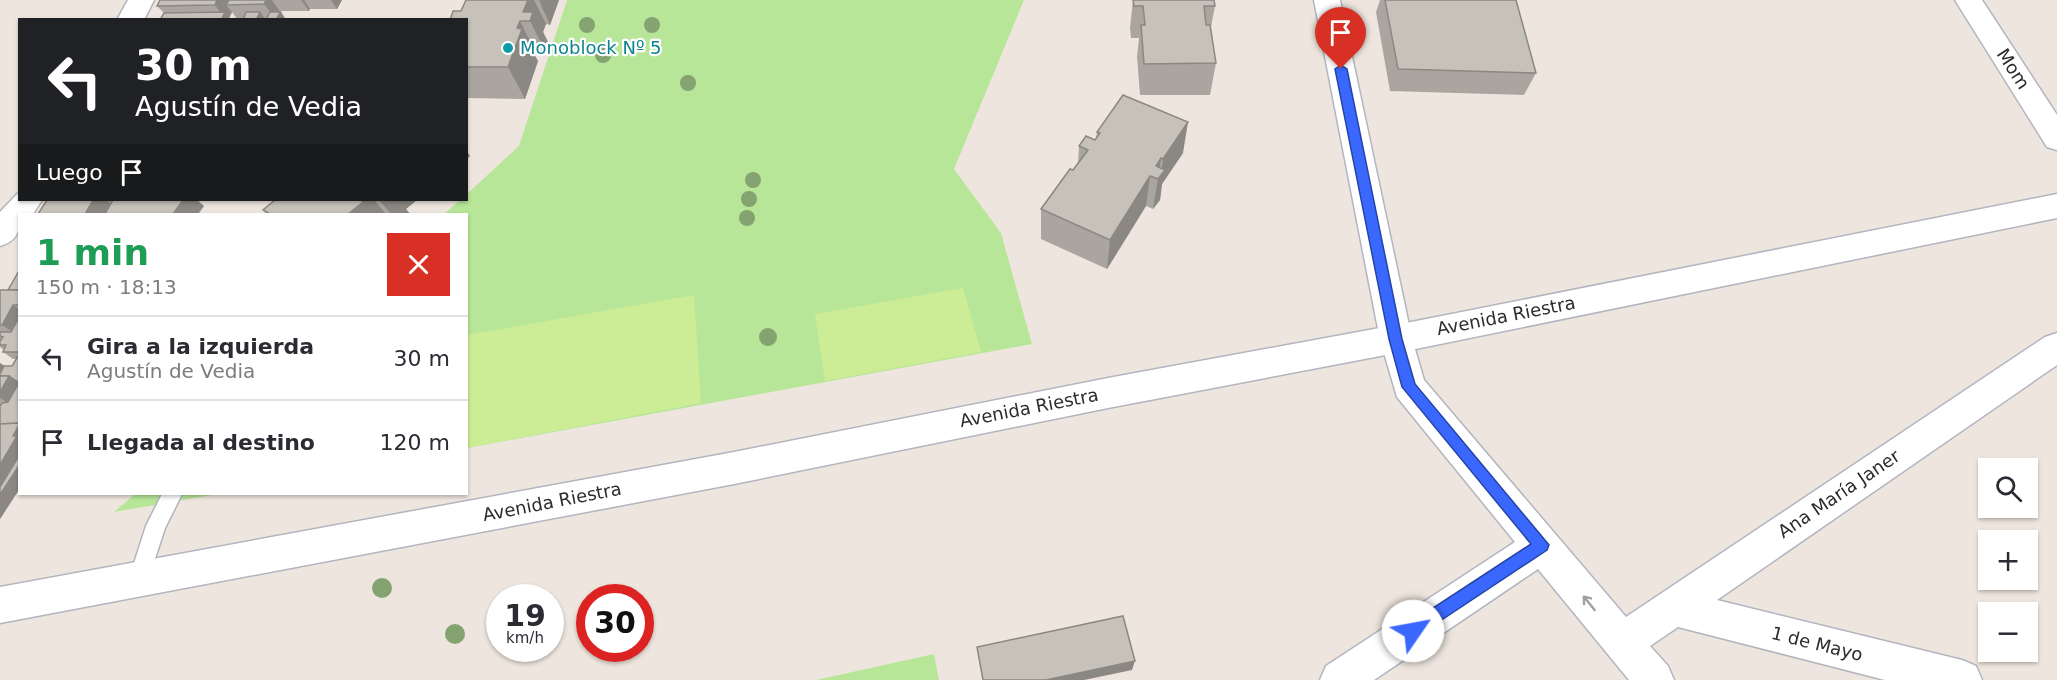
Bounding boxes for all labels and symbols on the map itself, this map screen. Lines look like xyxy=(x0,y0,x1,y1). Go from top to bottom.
pin xyxy=(1315,7,1366,69)
place label: Monoblock Nº 5 xyxy=(520,37,662,58)
marker: Monoblock Nº 5 xyxy=(501,41,515,55)
street label: Mom xyxy=(1993,45,2034,93)
street label: Avenida Riestra xyxy=(1435,292,1577,339)
street label: Avenida Riestra xyxy=(958,384,1100,431)
street label: Ana María Janer xyxy=(1774,445,1904,542)
street label: Avenida Riestra xyxy=(481,478,623,525)
speed limit sign: 30 xyxy=(576,584,654,662)
one-way arrow xyxy=(1582,595,1595,611)
position arrow xyxy=(1381,599,1445,663)
street label: 1 de Mayo xyxy=(1769,622,1865,665)

